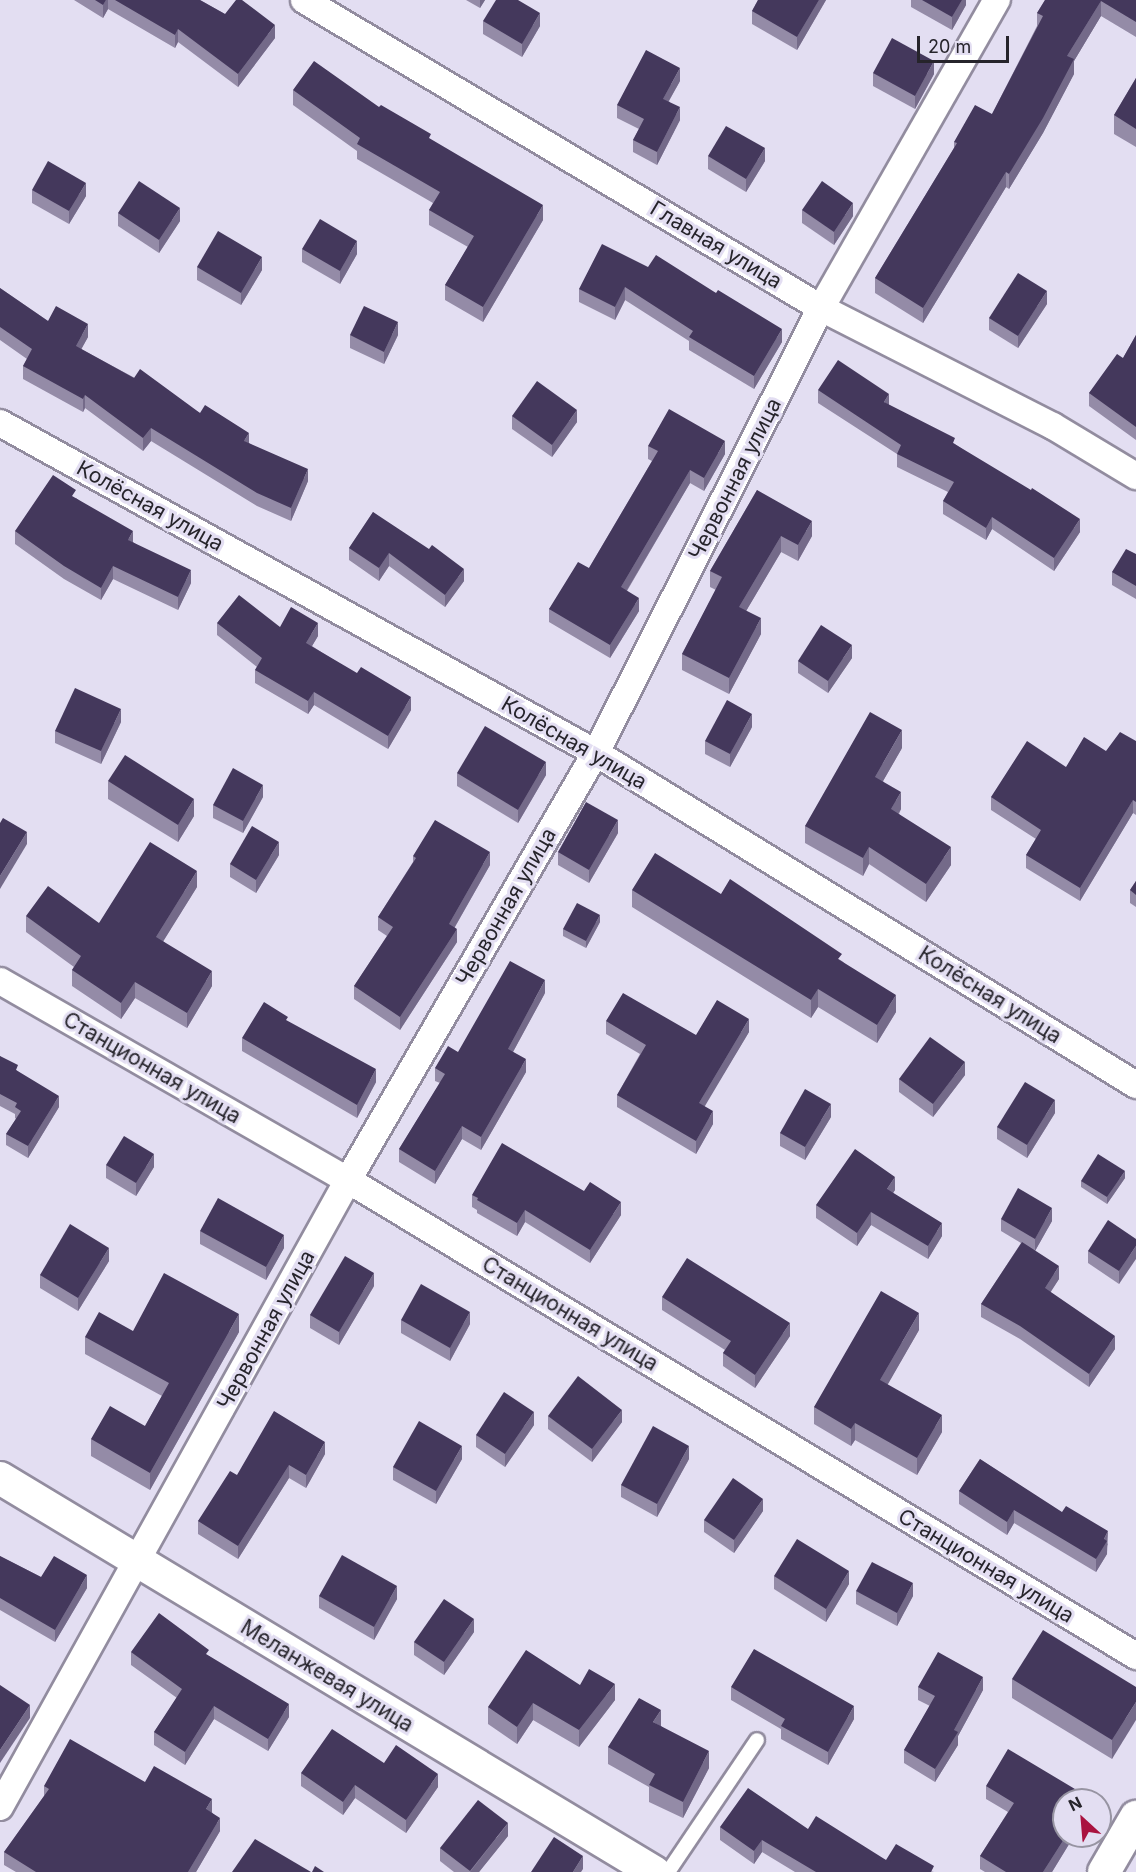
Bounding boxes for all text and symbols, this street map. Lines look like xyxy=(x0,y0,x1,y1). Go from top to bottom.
scale bar xyxy=(920,24,1012,62)
text: 20 m xyxy=(928,36,971,57)
street label: Главная улица xyxy=(646,196,786,294)
street label: Червонная улица xyxy=(683,394,787,564)
street label: Колёсная улица xyxy=(72,455,228,557)
street label: Колёсная улица xyxy=(497,691,651,795)
street label: Червонная улица xyxy=(451,824,561,990)
street label: Колёсная улица xyxy=(914,941,1066,1049)
street label: Станционная улица xyxy=(59,1007,245,1129)
street label: Червонная улица xyxy=(212,1246,320,1414)
street label: Станционная улица xyxy=(477,1252,663,1376)
street label: Станционная улица xyxy=(893,1504,1079,1628)
street label: Меланжевая улица xyxy=(236,1614,418,1738)
north arrow xyxy=(1052,1788,1112,1848)
text: N xyxy=(1065,1792,1085,1815)

